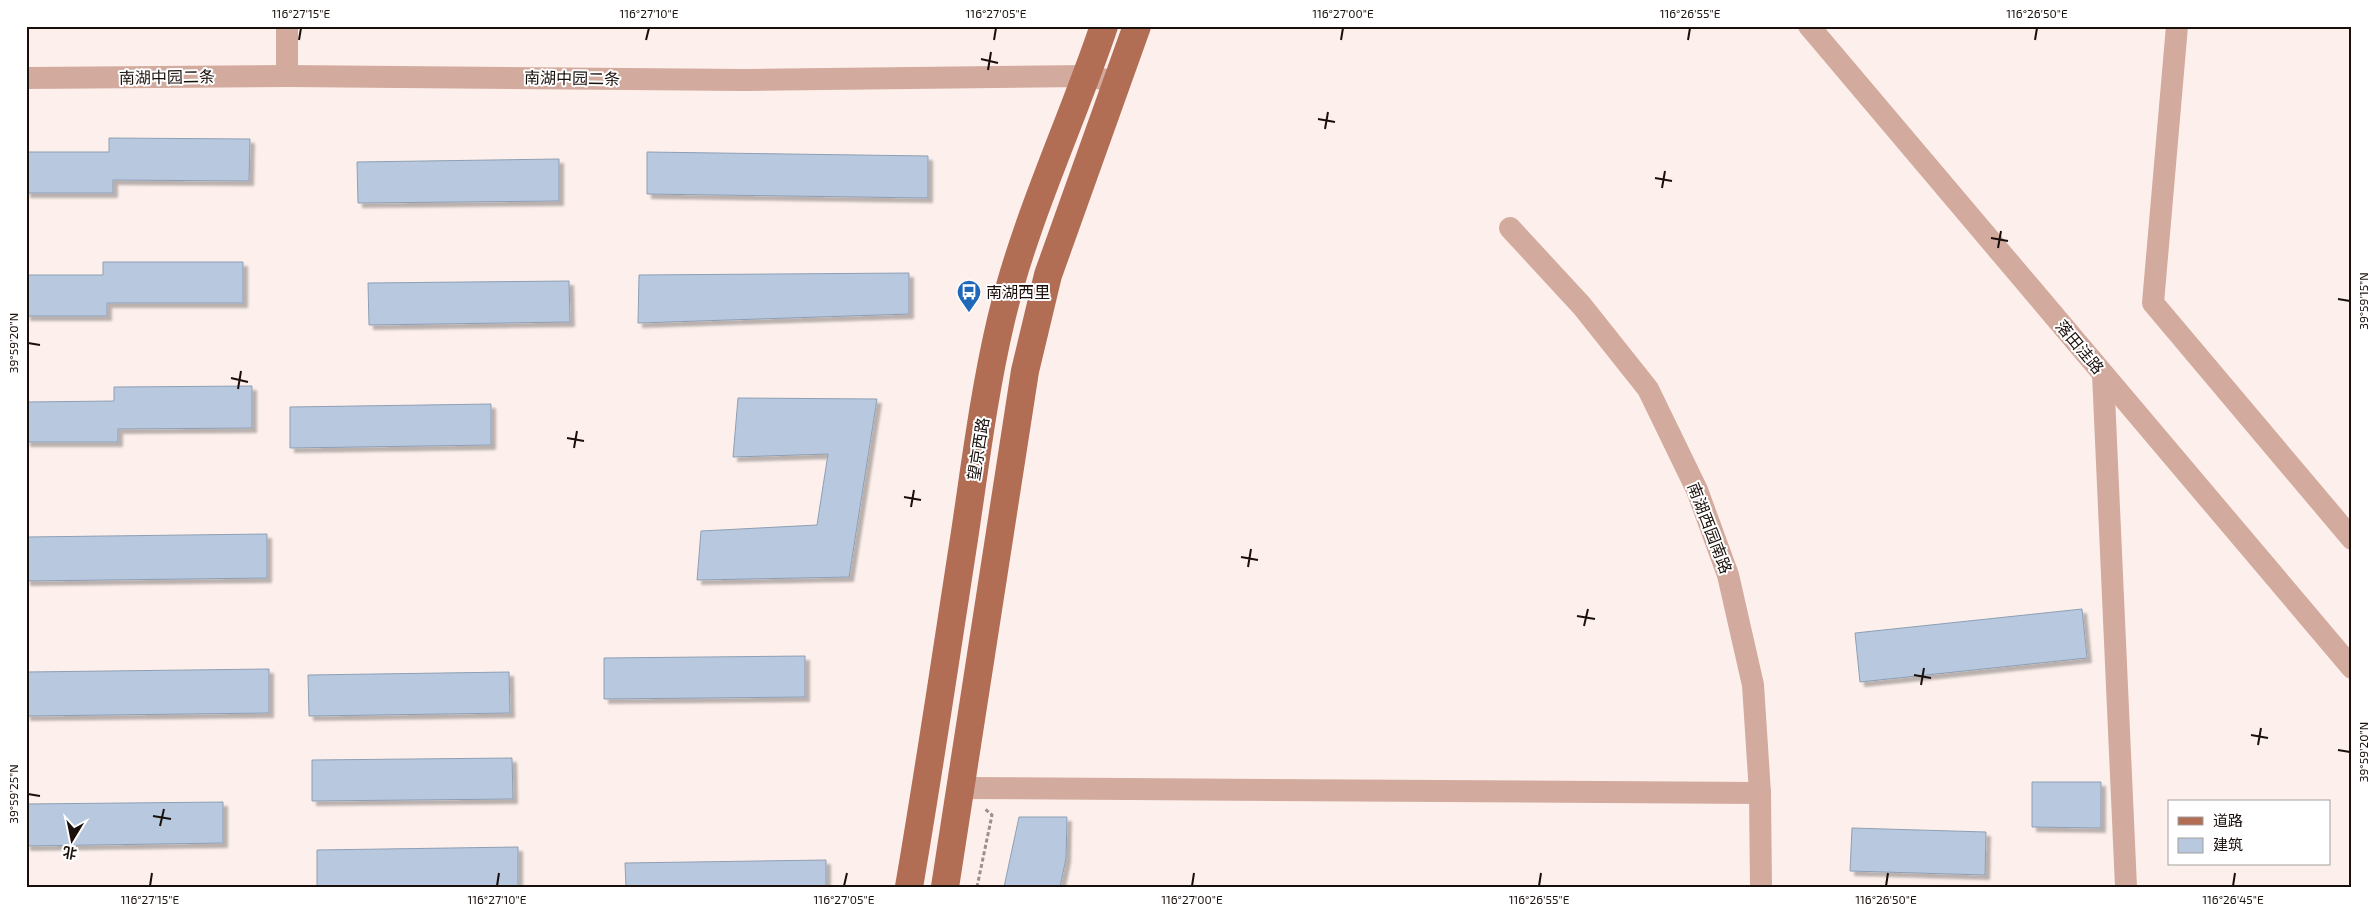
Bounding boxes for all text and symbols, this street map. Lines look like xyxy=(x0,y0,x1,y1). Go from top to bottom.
text: 116°27'15"E xyxy=(272,6,330,20)
text: 116°27'10"E xyxy=(619,6,679,20)
text: 116°27'05"E xyxy=(966,6,1027,20)
text: 116°27'00"E xyxy=(1312,6,1374,20)
text: 116°26'55"E xyxy=(1660,6,1721,20)
text: 116°26'50"E xyxy=(2006,6,2068,20)
street label: 南湖中园二条 xyxy=(119,66,215,87)
street label: 南湖中园二条 xyxy=(524,67,620,88)
text: 39°59'15"N xyxy=(2356,272,2370,330)
bus stop icon: 南湖西里 xyxy=(956,279,982,313)
place label: 南湖西里 xyxy=(986,282,1050,301)
text: 39°59'20"N xyxy=(6,313,20,373)
street label: 落田洼路 xyxy=(2053,316,2108,377)
street label: 望京西路 xyxy=(963,416,992,482)
street label: 南湖西园南路 xyxy=(1684,480,1737,576)
text: 39°59'20"N xyxy=(2356,722,2370,782)
text: 39°59'25"N xyxy=(6,764,20,824)
legend xyxy=(2168,800,2330,866)
text: 道路 xyxy=(2213,811,2243,829)
north arrow xyxy=(48,816,98,866)
text: 建筑 xyxy=(2213,835,2243,853)
text: 北 xyxy=(61,844,78,863)
text: 116°27'15"E xyxy=(121,892,179,906)
text: 116°27'10"E xyxy=(467,892,527,906)
text: 116°27'05"E xyxy=(814,892,875,906)
text: 116°27'00"E xyxy=(1161,892,1223,906)
text: 116°26'55"E xyxy=(1509,892,1570,906)
text: 116°26'50"E xyxy=(1855,892,1917,906)
text: 116°26'45"E xyxy=(2202,892,2264,906)

